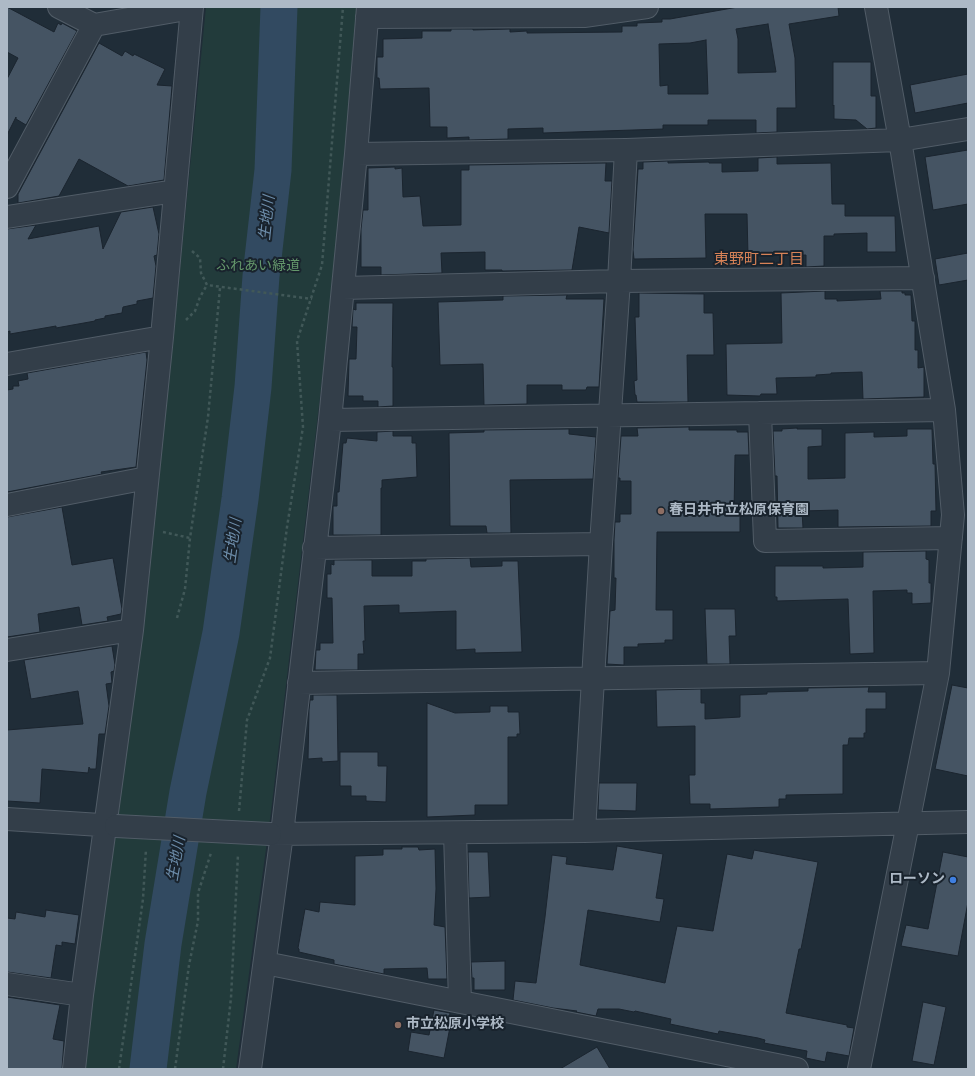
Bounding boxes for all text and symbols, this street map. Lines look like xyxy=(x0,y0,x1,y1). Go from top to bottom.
water label: 生地川 xyxy=(257,195,279,241)
district label: 東野町二丁目 xyxy=(714,251,804,269)
park label: ふれあい緑道 xyxy=(216,259,300,275)
place label: 春日井市立松原保育園 xyxy=(669,503,809,519)
marker: 春日井市立松原保育園 xyxy=(656,506,666,516)
water label: 生地川 xyxy=(222,517,246,565)
water label: 生地川 xyxy=(164,835,190,883)
place label: ローソン xyxy=(889,872,945,888)
marker: ローソン xyxy=(948,875,958,885)
place label: 市立松原小学校 xyxy=(406,1017,504,1033)
marker: 市立松原小学校 xyxy=(393,1020,403,1030)

